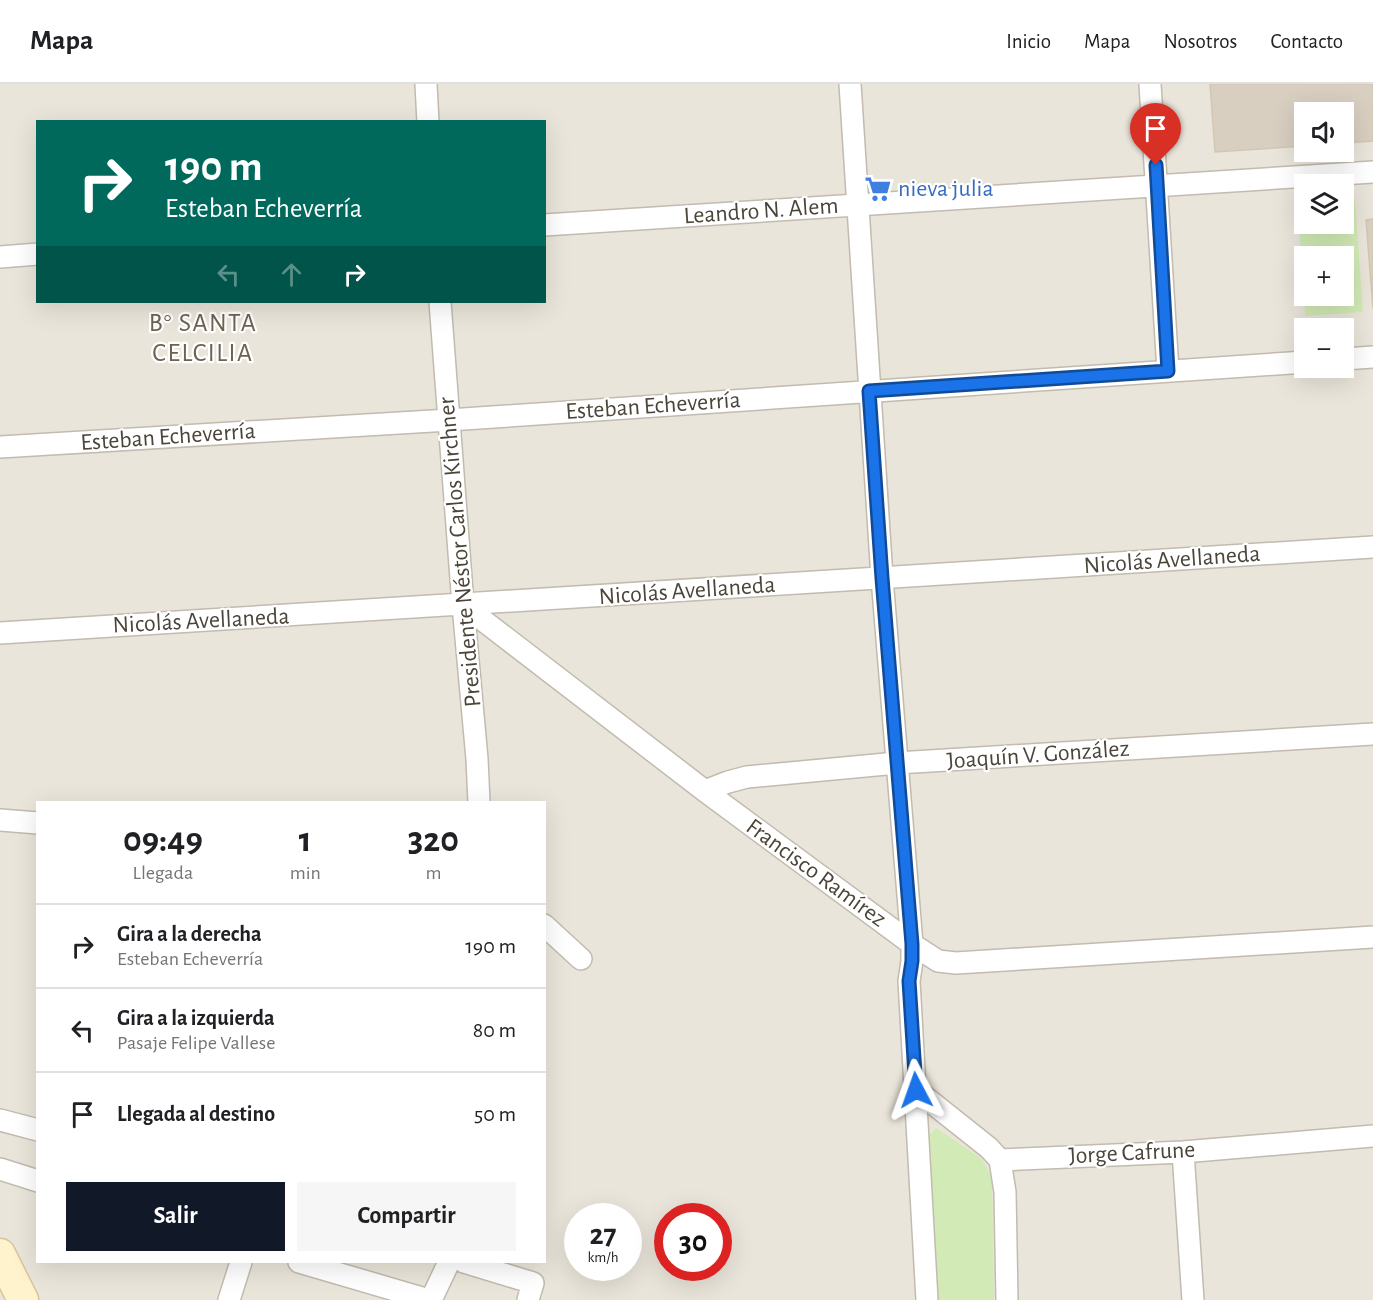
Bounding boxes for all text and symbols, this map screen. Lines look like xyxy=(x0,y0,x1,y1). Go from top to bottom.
text: Mapa xyxy=(30,27,93,55)
text: Inicio xyxy=(1006,31,1051,52)
text: Mapa xyxy=(1084,31,1131,52)
text: Nosotros xyxy=(1164,31,1237,52)
text: Contacto xyxy=(1270,31,1343,52)
map controls xyxy=(1294,102,1354,378)
button: sound xyxy=(1294,102,1354,162)
pin xyxy=(1130,103,1181,165)
icon: arrive xyxy=(1139,112,1172,145)
icon: right xyxy=(66,144,144,222)
text: 190 m xyxy=(165,146,263,188)
supermarket icon: nieva julia xyxy=(863,174,893,204)
button: layers xyxy=(1294,174,1354,234)
place label: nieva julia xyxy=(898,177,994,201)
street label: Leandro N. Alem xyxy=(683,194,839,228)
text: Esteban Echeverría xyxy=(165,195,362,222)
button: + xyxy=(1294,246,1354,306)
icon: left xyxy=(212,258,245,291)
icon: ahead xyxy=(275,258,308,291)
icon: right xyxy=(338,258,371,291)
district label: B° SANTA CELCILIA xyxy=(149,310,257,366)
button: − xyxy=(1294,318,1354,378)
street label: Esteban Echeverría xyxy=(565,388,741,424)
street label: Presidente Néstor Carlos Kirchner xyxy=(434,396,486,708)
street label: Esteban Echeverría xyxy=(80,419,256,455)
street label: Nicolás Avellaneda xyxy=(1083,542,1261,578)
street label: Nicolás Avellaneda xyxy=(598,573,776,609)
street label: Nicolás Avellaneda xyxy=(112,604,290,638)
street label: Joaquín V. González xyxy=(946,737,1130,773)
street label: Francisco Ramírez xyxy=(742,814,891,932)
text: 09:49 xyxy=(123,822,203,858)
text: 1 xyxy=(299,822,312,858)
text: 320 xyxy=(408,822,459,858)
text: Llegada xyxy=(133,863,193,883)
text: min xyxy=(290,863,321,883)
text: m xyxy=(425,863,441,883)
text: Gira a la derecha xyxy=(117,923,262,945)
icon: right xyxy=(66,930,99,963)
text: 190 m xyxy=(465,935,516,957)
text: Esteban Echeverría xyxy=(117,949,263,969)
text: Gira a la izquierda xyxy=(117,1007,275,1029)
icon: left xyxy=(66,1014,99,1047)
text: 80 m xyxy=(473,1019,516,1041)
text: Pasaje Felipe Vallese xyxy=(117,1033,275,1053)
position arrow xyxy=(884,1058,948,1122)
icon: arrive xyxy=(66,1098,99,1131)
text: Llegada al destino xyxy=(117,1103,275,1125)
text: 50 m xyxy=(474,1103,516,1125)
street label: Jorge Cafrune xyxy=(1068,1138,1196,1168)
button: Salir xyxy=(66,1182,285,1251)
button: Compartir xyxy=(297,1182,516,1251)
speed limit sign: 30 xyxy=(654,1203,732,1281)
text: 27 xyxy=(589,1220,617,1250)
text: km/h xyxy=(588,1250,618,1265)

